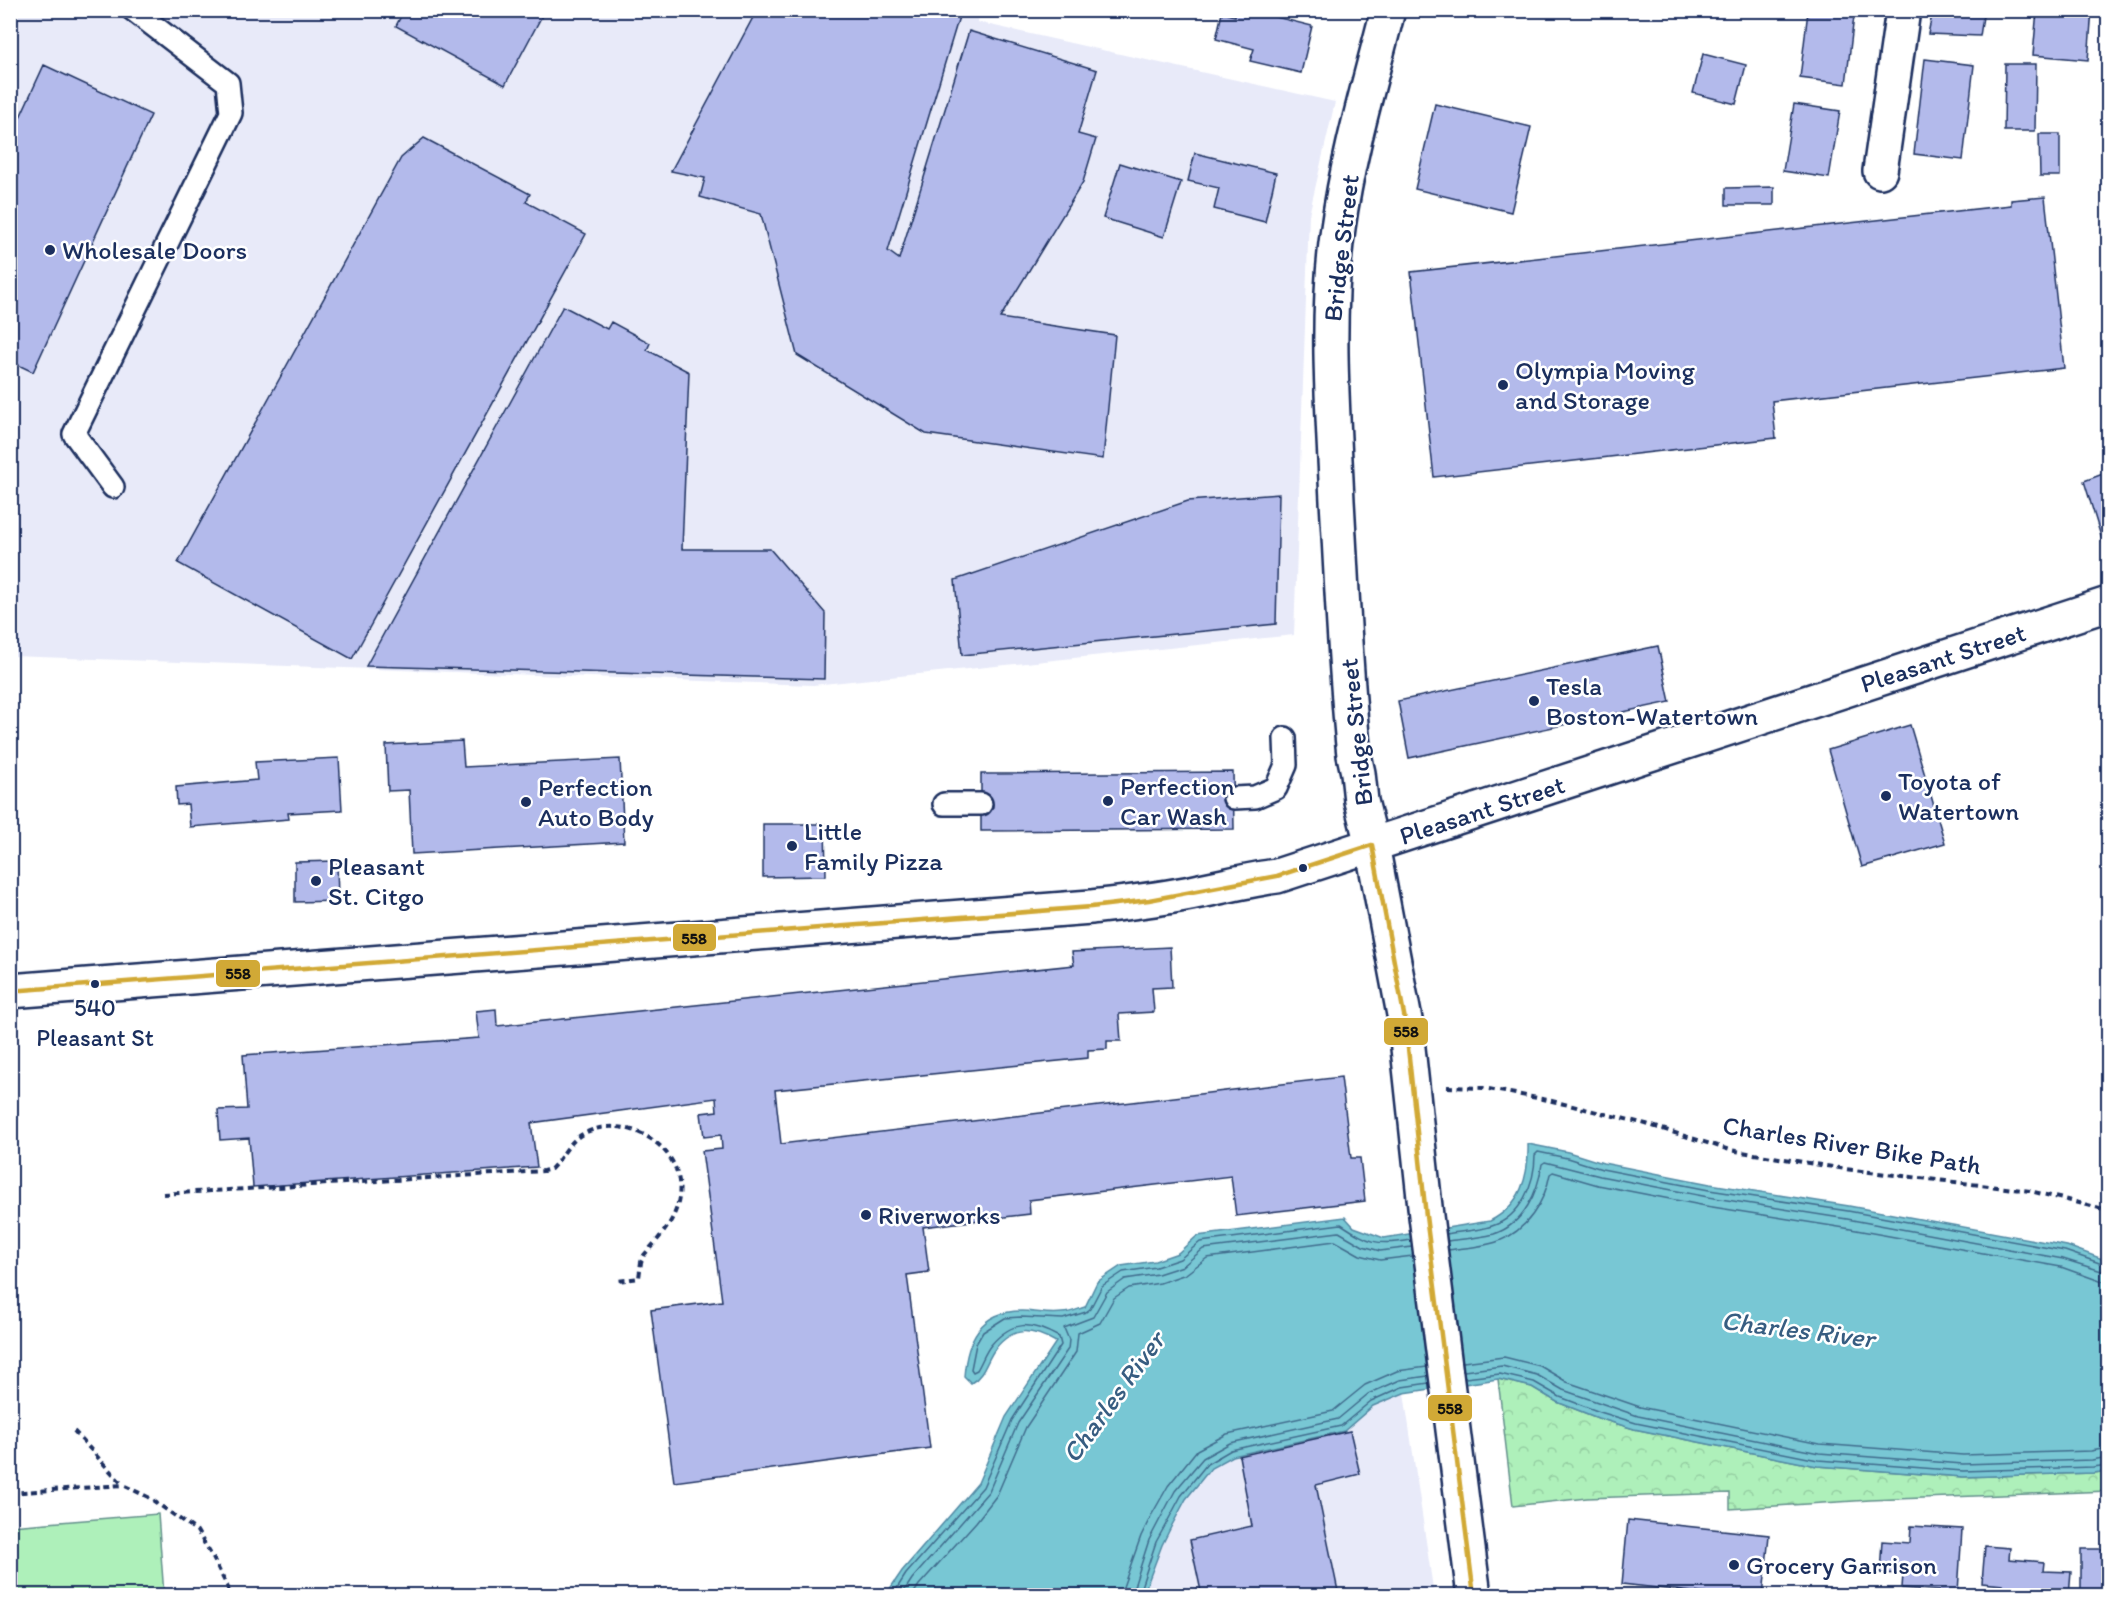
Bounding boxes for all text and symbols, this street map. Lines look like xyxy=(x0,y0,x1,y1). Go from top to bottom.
street label: Bridge Street xyxy=(1316,172,1366,323)
place label: Wholesale Doors xyxy=(62,234,247,266)
marker: Wholesale Doors xyxy=(43,243,57,257)
place label: Olympia Moving and Storage xyxy=(1515,354,1695,416)
marker: Olympia Moving and Storage xyxy=(1496,378,1510,392)
street label: Pleasant Street xyxy=(1856,616,2030,700)
street label: Bridge Street xyxy=(1332,656,1380,807)
place label: Tesla Boston-Watertown xyxy=(1546,670,1758,732)
marker: Tesla Boston-Watertown xyxy=(1527,694,1541,708)
place label: Toyota of Watertown xyxy=(1898,765,2019,827)
street label: Pleasant Street xyxy=(1395,768,1569,852)
place label: Perfection Car Wash xyxy=(1120,770,1235,832)
place label: Perfection Auto Body xyxy=(538,771,654,833)
marker: Toyota of Watertown xyxy=(1879,789,1893,803)
marker: Perfection Car Wash xyxy=(1101,794,1115,808)
marker: Perfection Auto Body xyxy=(519,795,533,809)
place label: Little Family Pizza xyxy=(804,815,943,877)
marker: Little Family Pizza xyxy=(785,839,799,853)
place label: Pleasant St. Citgo xyxy=(328,850,425,912)
unlabelled marker xyxy=(1297,862,1309,874)
marker: Pleasant St. Citgo xyxy=(309,874,323,888)
line badge: 558 xyxy=(672,923,717,952)
text: 558 xyxy=(681,929,707,948)
line badge: 558 xyxy=(215,959,261,988)
text: 558 xyxy=(225,964,251,983)
marker: 540 Pleasant St xyxy=(89,978,101,990)
place label: 540 Pleasant St xyxy=(36,993,154,1052)
line badge: 558 xyxy=(1383,1017,1429,1046)
text: 558 xyxy=(1393,1022,1419,1041)
street label: Charles River Bike Path xyxy=(1720,1109,1984,1181)
place label: Riverworks xyxy=(878,1199,1001,1231)
marker: Riverworks xyxy=(859,1208,873,1222)
water label: Charles River xyxy=(1720,1303,1880,1355)
water label: Charles River xyxy=(1054,1322,1174,1469)
line badge: 558 xyxy=(1427,1394,1473,1422)
text: 558 xyxy=(1437,1399,1463,1418)
place label: Grocery Garrison xyxy=(1746,1549,1937,1581)
marker: Grocery Garrison xyxy=(1727,1558,1741,1572)

